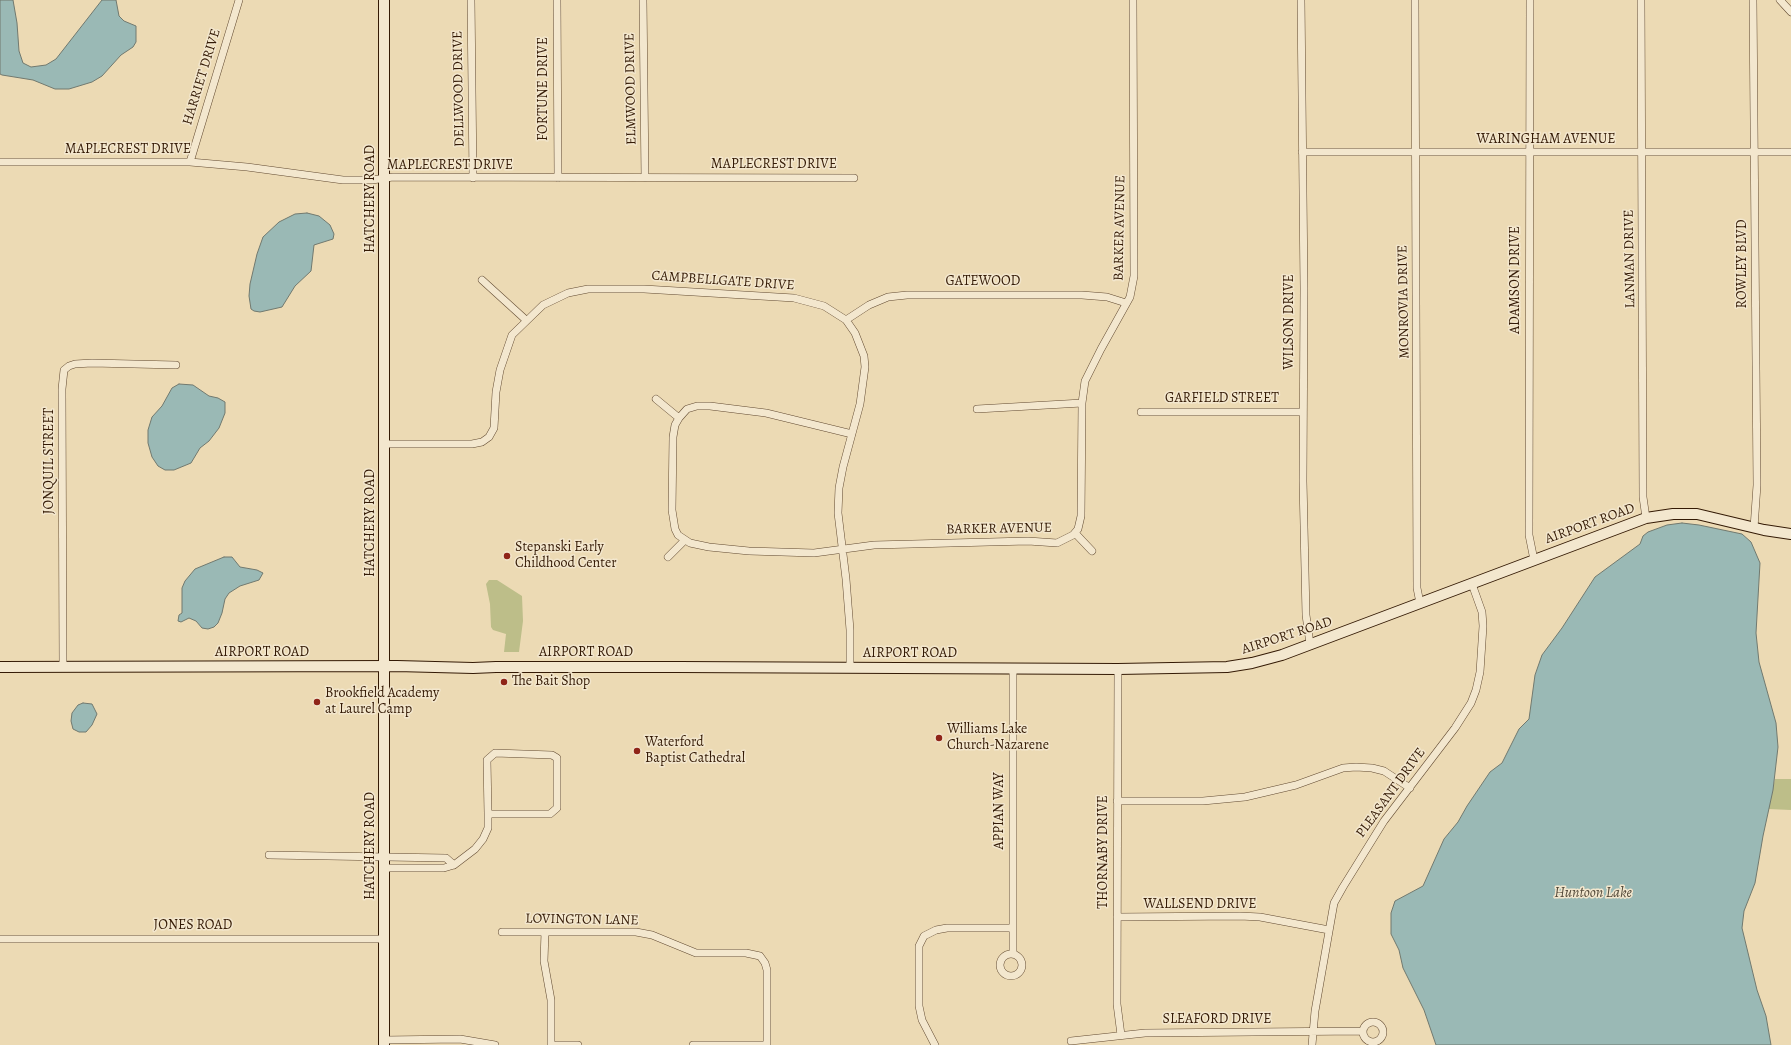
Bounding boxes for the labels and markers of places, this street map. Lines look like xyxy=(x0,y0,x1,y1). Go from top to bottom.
place label: Stepanski Early Childhood Center xyxy=(515,540,617,572)
marker: Stepanski Early Childhood Center xyxy=(502,551,512,561)
place label: The Bait Shop xyxy=(512,674,590,690)
marker: The Bait Shop xyxy=(499,677,509,687)
place label: Brookfield Academy at Laurel Camp xyxy=(325,686,439,718)
marker: Brookfield Academy at Laurel Camp xyxy=(312,697,322,707)
place label: Williams Lake Church-Nazarene xyxy=(947,722,1049,754)
marker: Williams Lake Church-Nazarene xyxy=(934,733,944,743)
place label: Waterford Baptist Cathedral xyxy=(645,735,745,768)
marker: Waterford Baptist Cathedral xyxy=(632,746,642,756)

